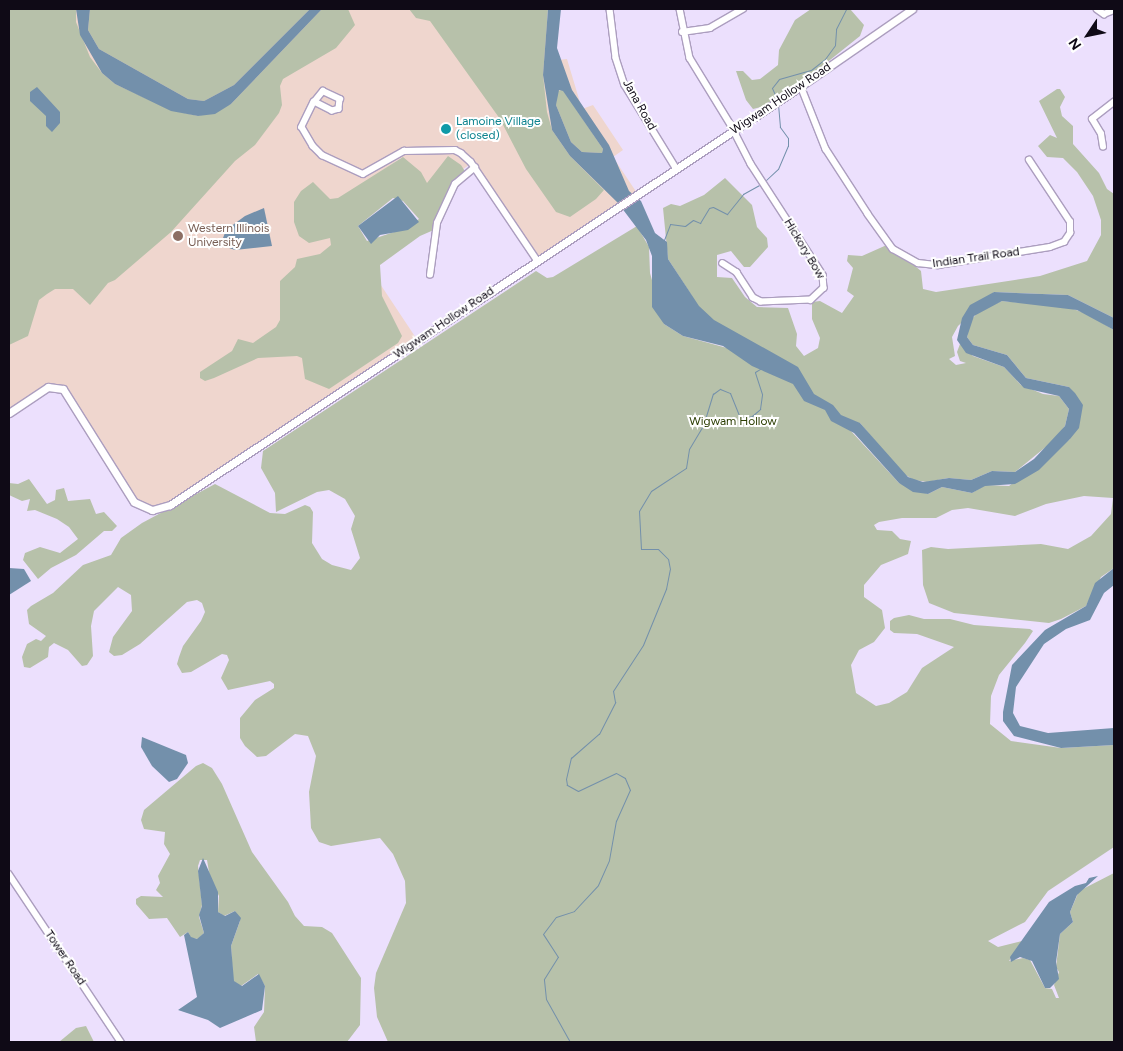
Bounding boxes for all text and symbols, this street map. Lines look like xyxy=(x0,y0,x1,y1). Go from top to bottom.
north arrow xyxy=(1063,10,1113,60)
text: N xyxy=(1065,34,1085,53)
street label: Wigwam Hollow Road xyxy=(728,60,834,138)
street label: Jana Road xyxy=(619,77,659,133)
place label: Lamoine Village (closed) xyxy=(456,115,541,143)
marker: Lamoine Village (closed) xyxy=(440,123,452,135)
street label: Hickory Bow xyxy=(780,216,828,282)
place label: Western Illinois University xyxy=(188,222,269,250)
marker: Western Illinois University xyxy=(172,230,184,242)
street label: Indian Trail Road xyxy=(932,245,1020,271)
street label: Wigwam Hollow Road xyxy=(391,284,497,362)
park label: Wigwam Hollow xyxy=(689,415,777,429)
street label: Tower Road xyxy=(41,928,89,988)

